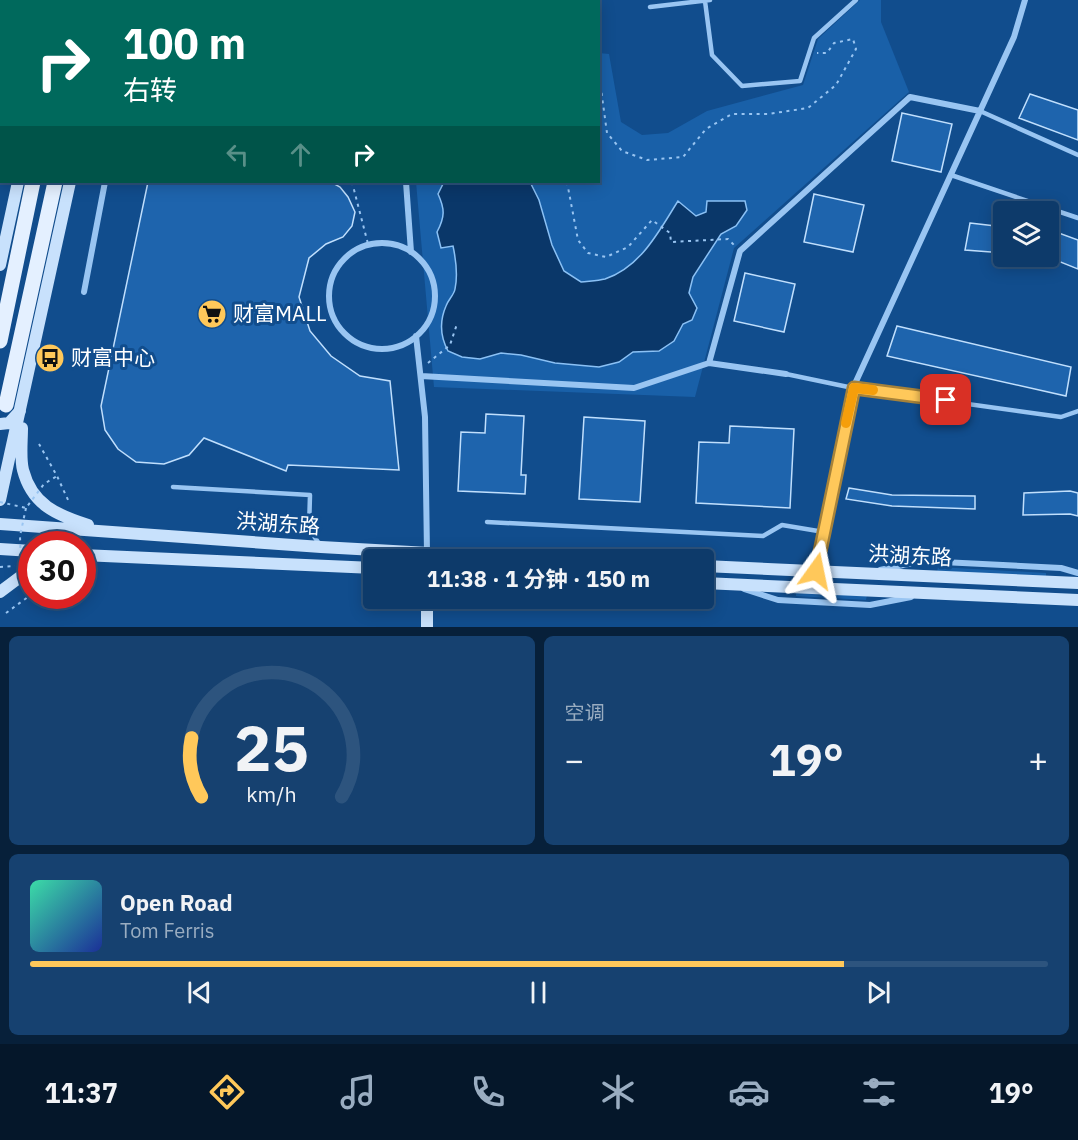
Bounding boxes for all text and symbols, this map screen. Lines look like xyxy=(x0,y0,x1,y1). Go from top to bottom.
text: 100 m xyxy=(123,16,246,71)
icon: right xyxy=(24,24,102,102)
text: 右转 xyxy=(123,72,177,107)
icon: left xyxy=(221,138,254,171)
icon: ahead xyxy=(284,138,317,171)
icon: right xyxy=(347,138,380,171)
map controls xyxy=(993,201,1059,267)
button: layers xyxy=(993,201,1059,267)
supermarket icon: 财富MALL xyxy=(196,298,228,330)
place label: 财富MALL xyxy=(233,299,327,327)
bus stop icon: 财富中心 xyxy=(34,342,66,374)
place label: 财富中心 xyxy=(71,343,155,371)
pin xyxy=(920,374,971,425)
icon: arrive xyxy=(929,383,962,416)
street label: 洪湖东路 xyxy=(235,506,321,540)
speed limit sign: 30 xyxy=(18,531,96,609)
position arrow xyxy=(784,539,848,603)
street label: 洪湖东路 xyxy=(867,539,953,571)
text: 11:38 · 1 分钟 · 150 m xyxy=(427,564,650,593)
text: 空调 xyxy=(565,699,605,726)
text: 25 xyxy=(234,707,309,788)
text: 19° xyxy=(769,730,844,788)
text: − xyxy=(565,738,584,781)
text: + xyxy=(1028,738,1048,781)
text: km/h xyxy=(247,781,297,809)
text: Open Road xyxy=(120,888,233,917)
text: Tom Ferris xyxy=(120,917,215,944)
icon: previous xyxy=(183,976,216,1009)
icon: pause xyxy=(522,976,555,1009)
icon: next xyxy=(862,976,895,1009)
icon: directions xyxy=(206,1071,248,1113)
icon: music xyxy=(337,1071,379,1113)
icon: phone xyxy=(467,1071,509,1113)
icon: climate xyxy=(597,1071,639,1113)
icon: car xyxy=(728,1071,770,1113)
icon: filters xyxy=(858,1071,900,1113)
text: 11:37 xyxy=(44,1075,118,1110)
text: 19° xyxy=(989,1075,1034,1110)

